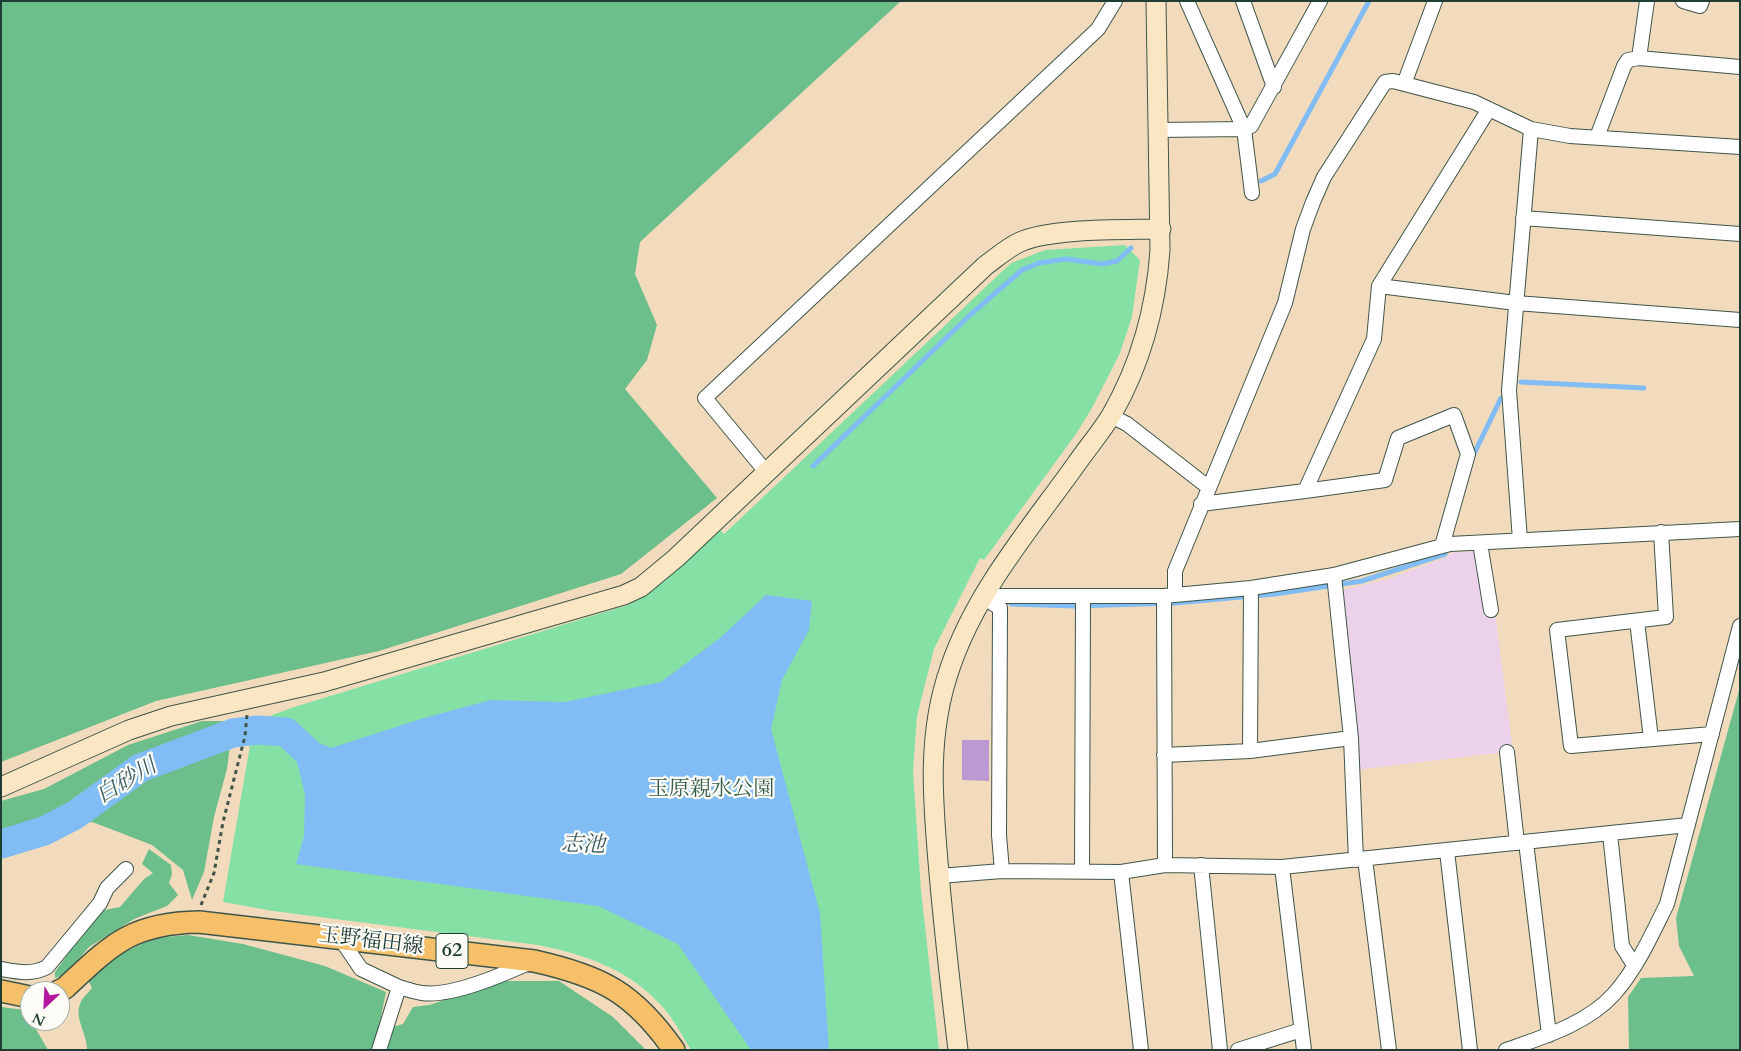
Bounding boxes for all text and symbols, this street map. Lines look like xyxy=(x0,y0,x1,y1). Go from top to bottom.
water label: 白砂川 xyxy=(92,754,162,810)
park label: 玉原親水公園 xyxy=(648,777,774,803)
water label: 志池 xyxy=(561,832,605,860)
street label: 玉野福田線 xyxy=(317,923,425,961)
road number: 62 xyxy=(436,934,468,968)
north arrow xyxy=(20,981,70,1031)
text: N xyxy=(29,1008,48,1030)

